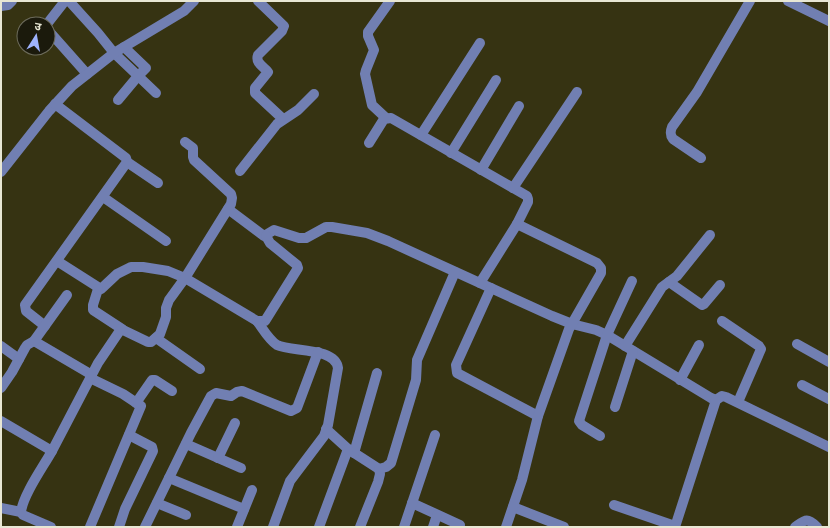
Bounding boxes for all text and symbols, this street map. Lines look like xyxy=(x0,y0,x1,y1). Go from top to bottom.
north arrow xyxy=(16,16,56,56)
text: उ xyxy=(33,19,43,34)

